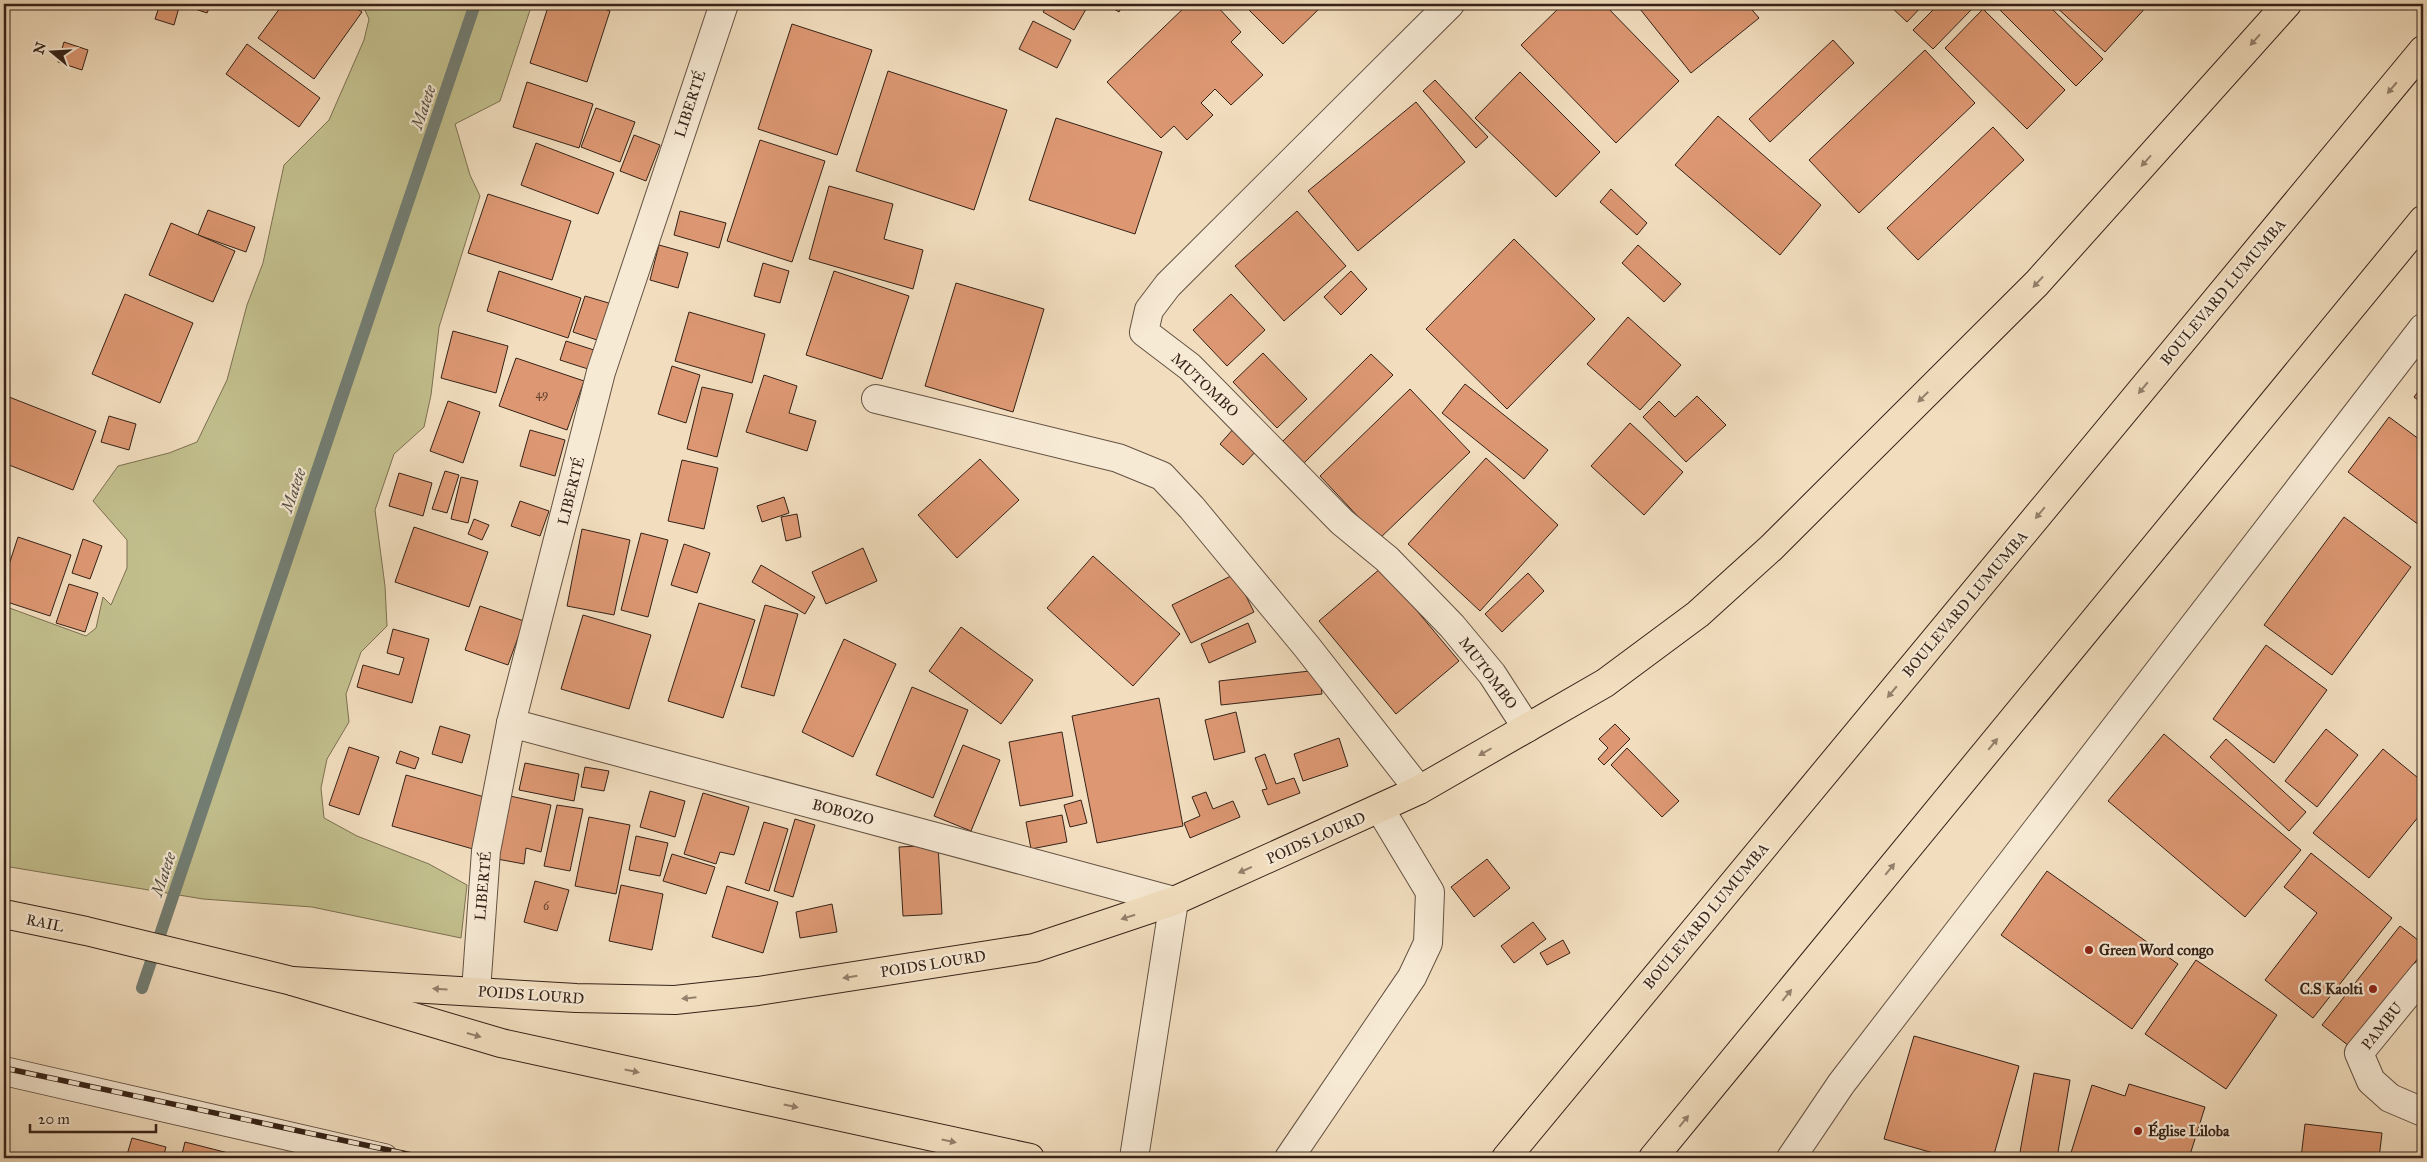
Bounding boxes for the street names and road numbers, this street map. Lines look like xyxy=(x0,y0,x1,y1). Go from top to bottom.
street label: LIBERTÉ xyxy=(670,68,709,140)
street label: BOULEVARD LUMUMBA xyxy=(2157,215,2289,369)
street label: MUTOMBO xyxy=(1168,349,1242,421)
street label: LIBERTÉ xyxy=(553,455,588,527)
street label: BOULEVARD LUMUMBA xyxy=(1899,527,2031,681)
street label: MUTOMBO xyxy=(1455,633,1521,713)
street label: BOBOZO xyxy=(810,795,876,829)
street label: POIDS LOURD xyxy=(1264,808,1368,868)
street label: BOULEVARD LUMUMBA xyxy=(1640,839,1772,993)
street label: LIBERTÉ xyxy=(470,850,495,921)
street label: RAIL xyxy=(24,910,66,936)
street label: POIDS LOURD xyxy=(879,947,987,981)
street label: POIDS LOURD xyxy=(477,982,585,1008)
street label: PAMBU xyxy=(2358,999,2407,1053)

